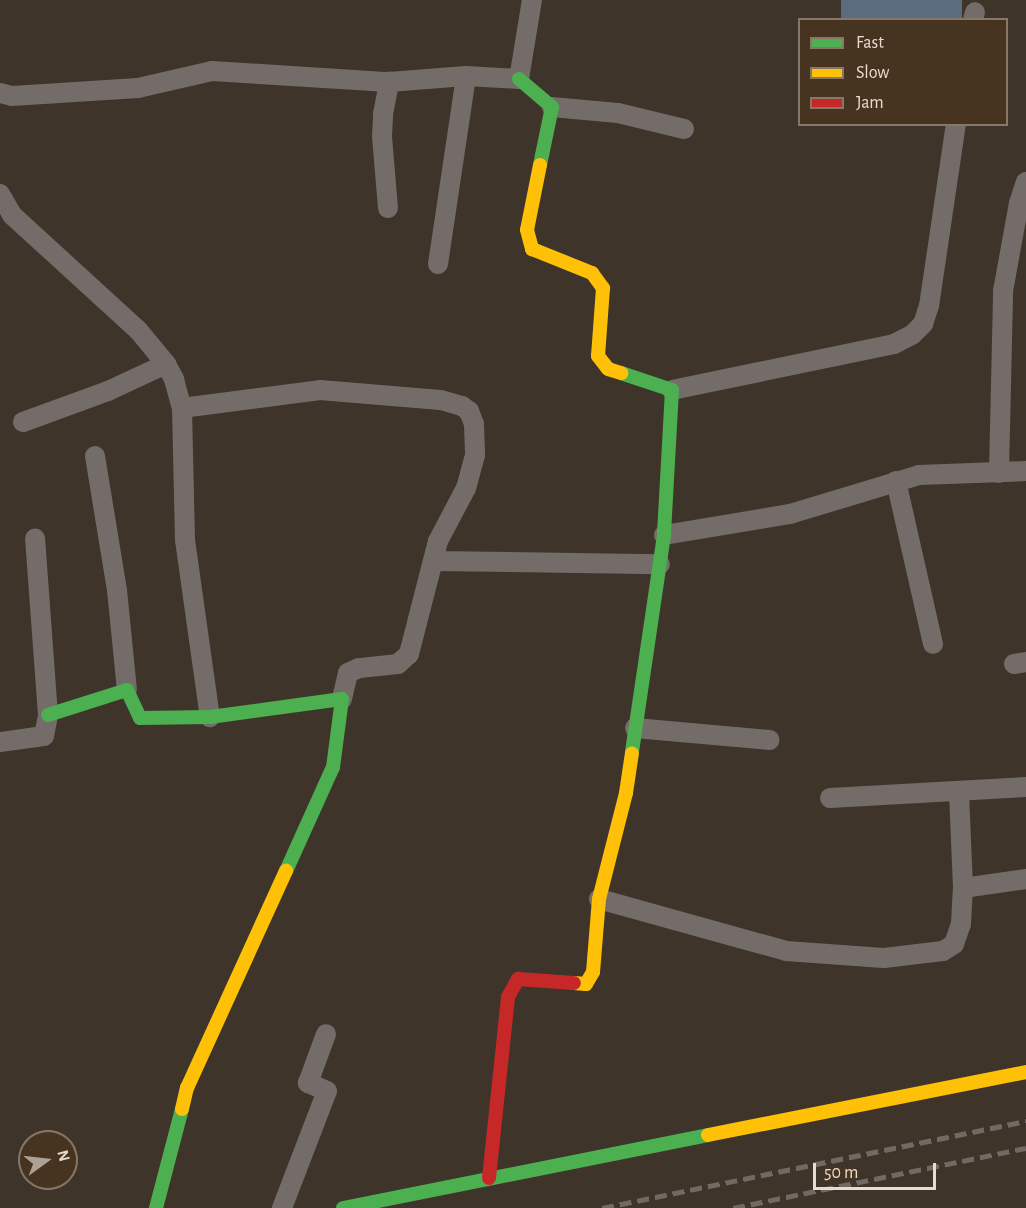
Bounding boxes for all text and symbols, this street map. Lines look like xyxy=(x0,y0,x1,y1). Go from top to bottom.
legend xyxy=(798,18,1008,126)
text: Fast xyxy=(856,34,884,52)
text: Slow xyxy=(856,64,889,82)
text: Jam xyxy=(856,94,884,112)
north arrow xyxy=(18,1130,78,1190)
text: N xyxy=(54,1148,73,1163)
scale bar xyxy=(816,1151,939,1189)
text: 50 m xyxy=(824,1164,858,1182)

